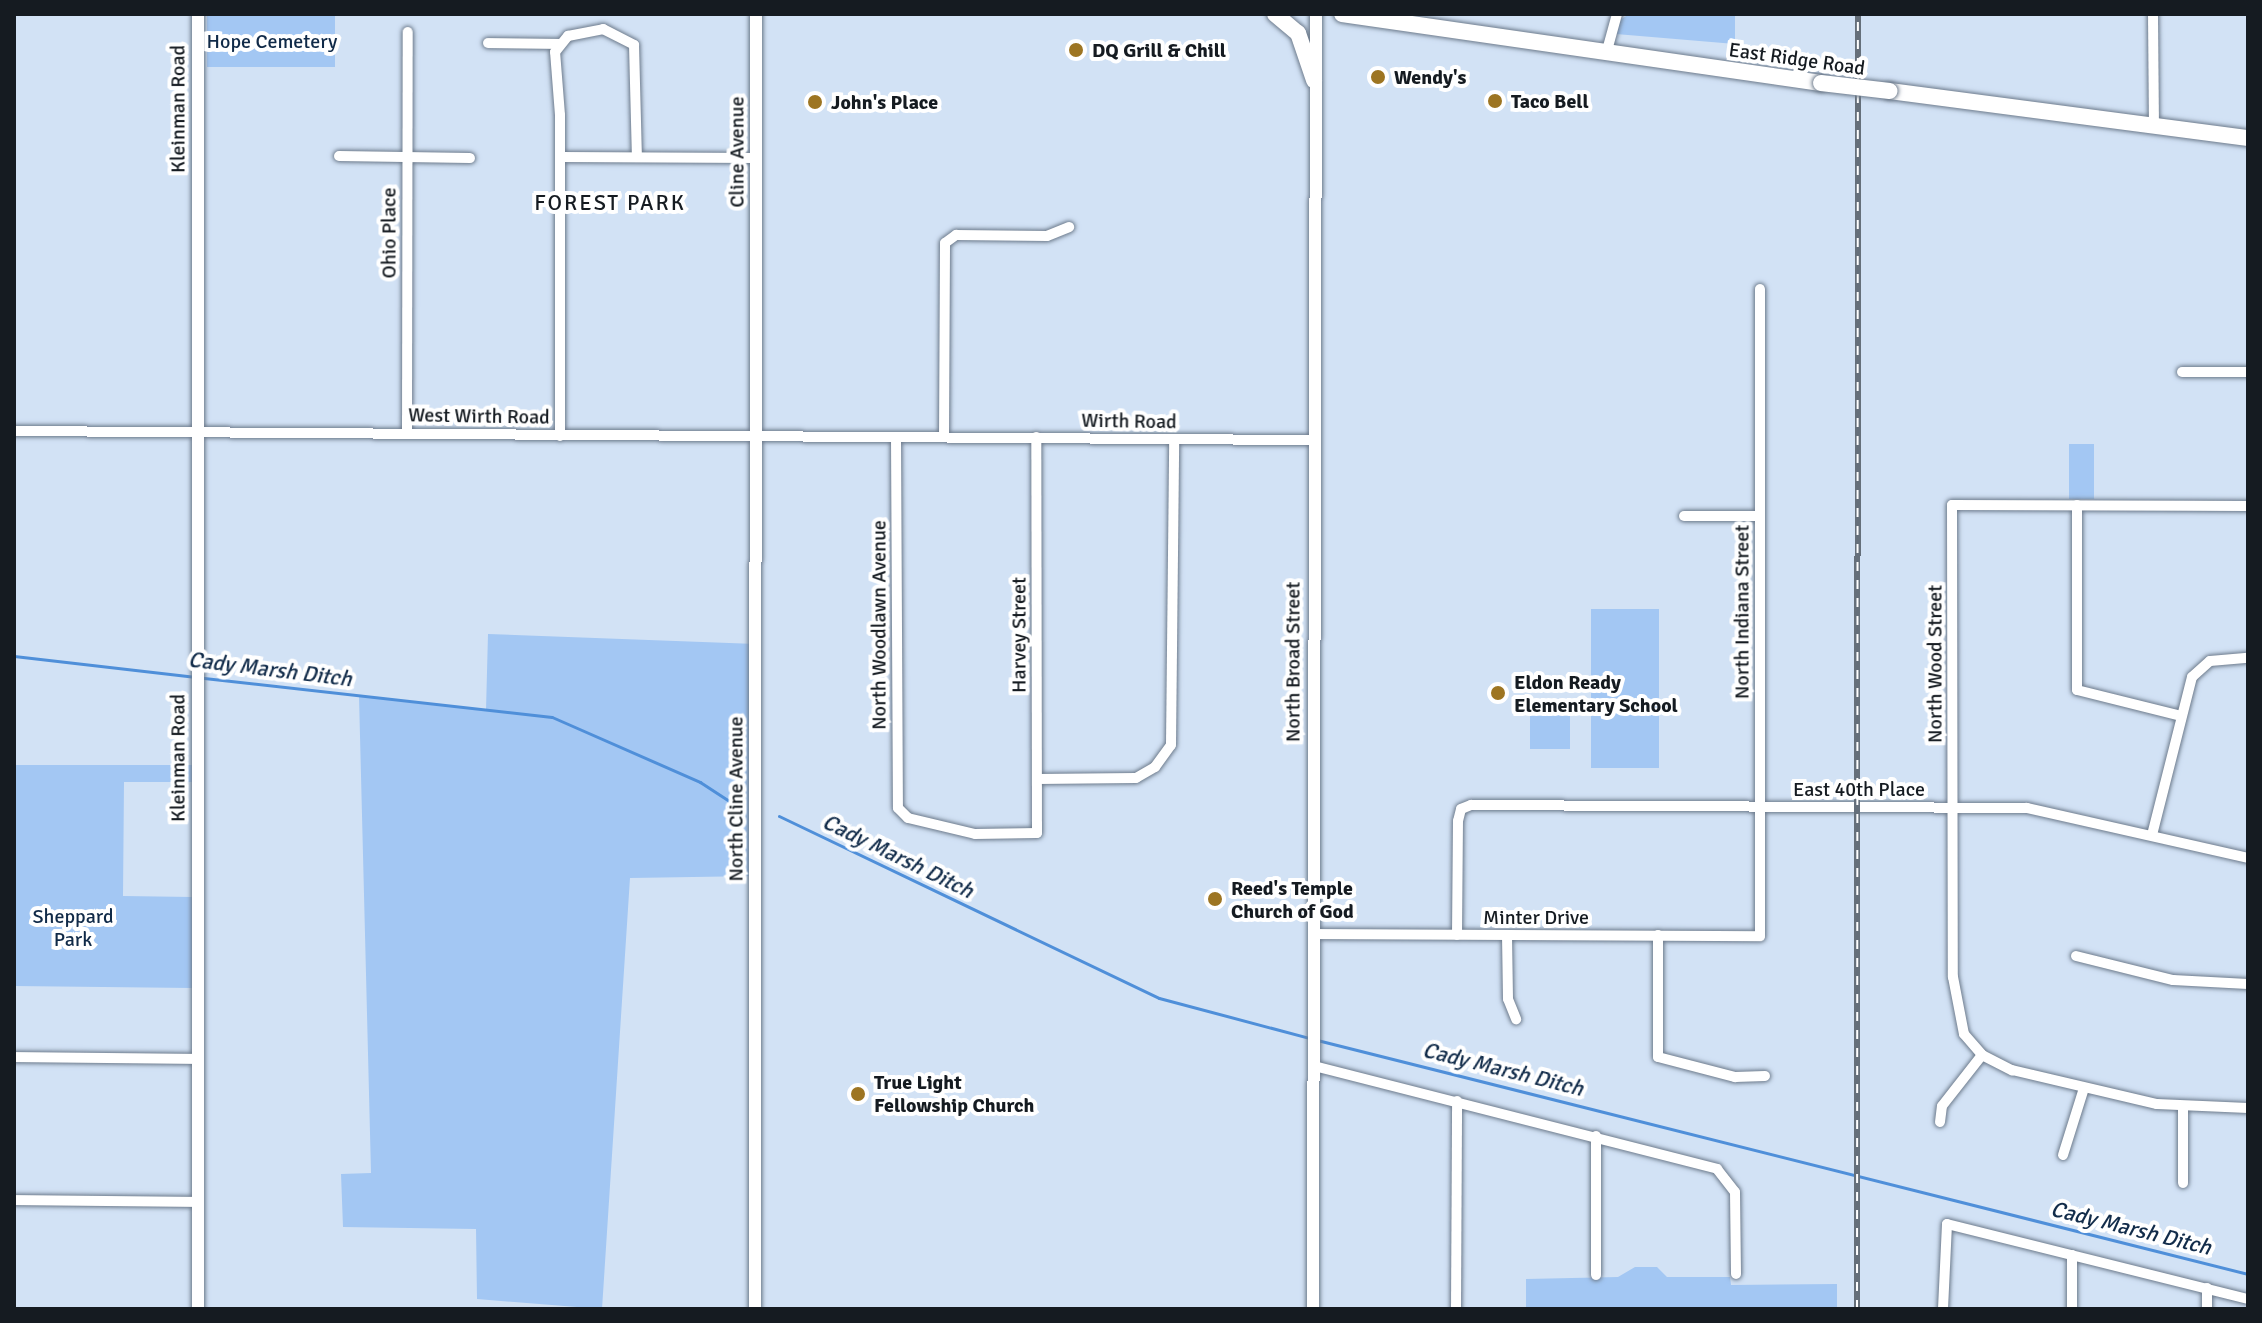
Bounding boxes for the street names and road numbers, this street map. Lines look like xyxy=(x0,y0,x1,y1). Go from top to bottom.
street label: East Ridge Road xyxy=(1727,38,1867,80)
street label: Kleinman Road xyxy=(166,45,190,173)
street label: Cline Avenue xyxy=(725,96,749,208)
street label: Ohio Place xyxy=(377,188,401,278)
street label: West Wirth Road xyxy=(408,403,550,429)
street label: Wirth Road xyxy=(1081,408,1177,434)
street label: North Woodlawn Avenue xyxy=(867,520,891,730)
street label: North Indiana Street xyxy=(1730,525,1754,699)
street label: Harvey Street xyxy=(1007,577,1031,693)
street label: North Broad Street xyxy=(1281,582,1305,742)
street label: North Wood Street xyxy=(1923,585,1947,743)
street label: Kleinman Road xyxy=(166,694,190,822)
street label: North Cline Avenue xyxy=(724,716,748,882)
street label: East 40th Place xyxy=(1793,777,1925,801)
street label: Minter Drive xyxy=(1483,905,1589,929)

